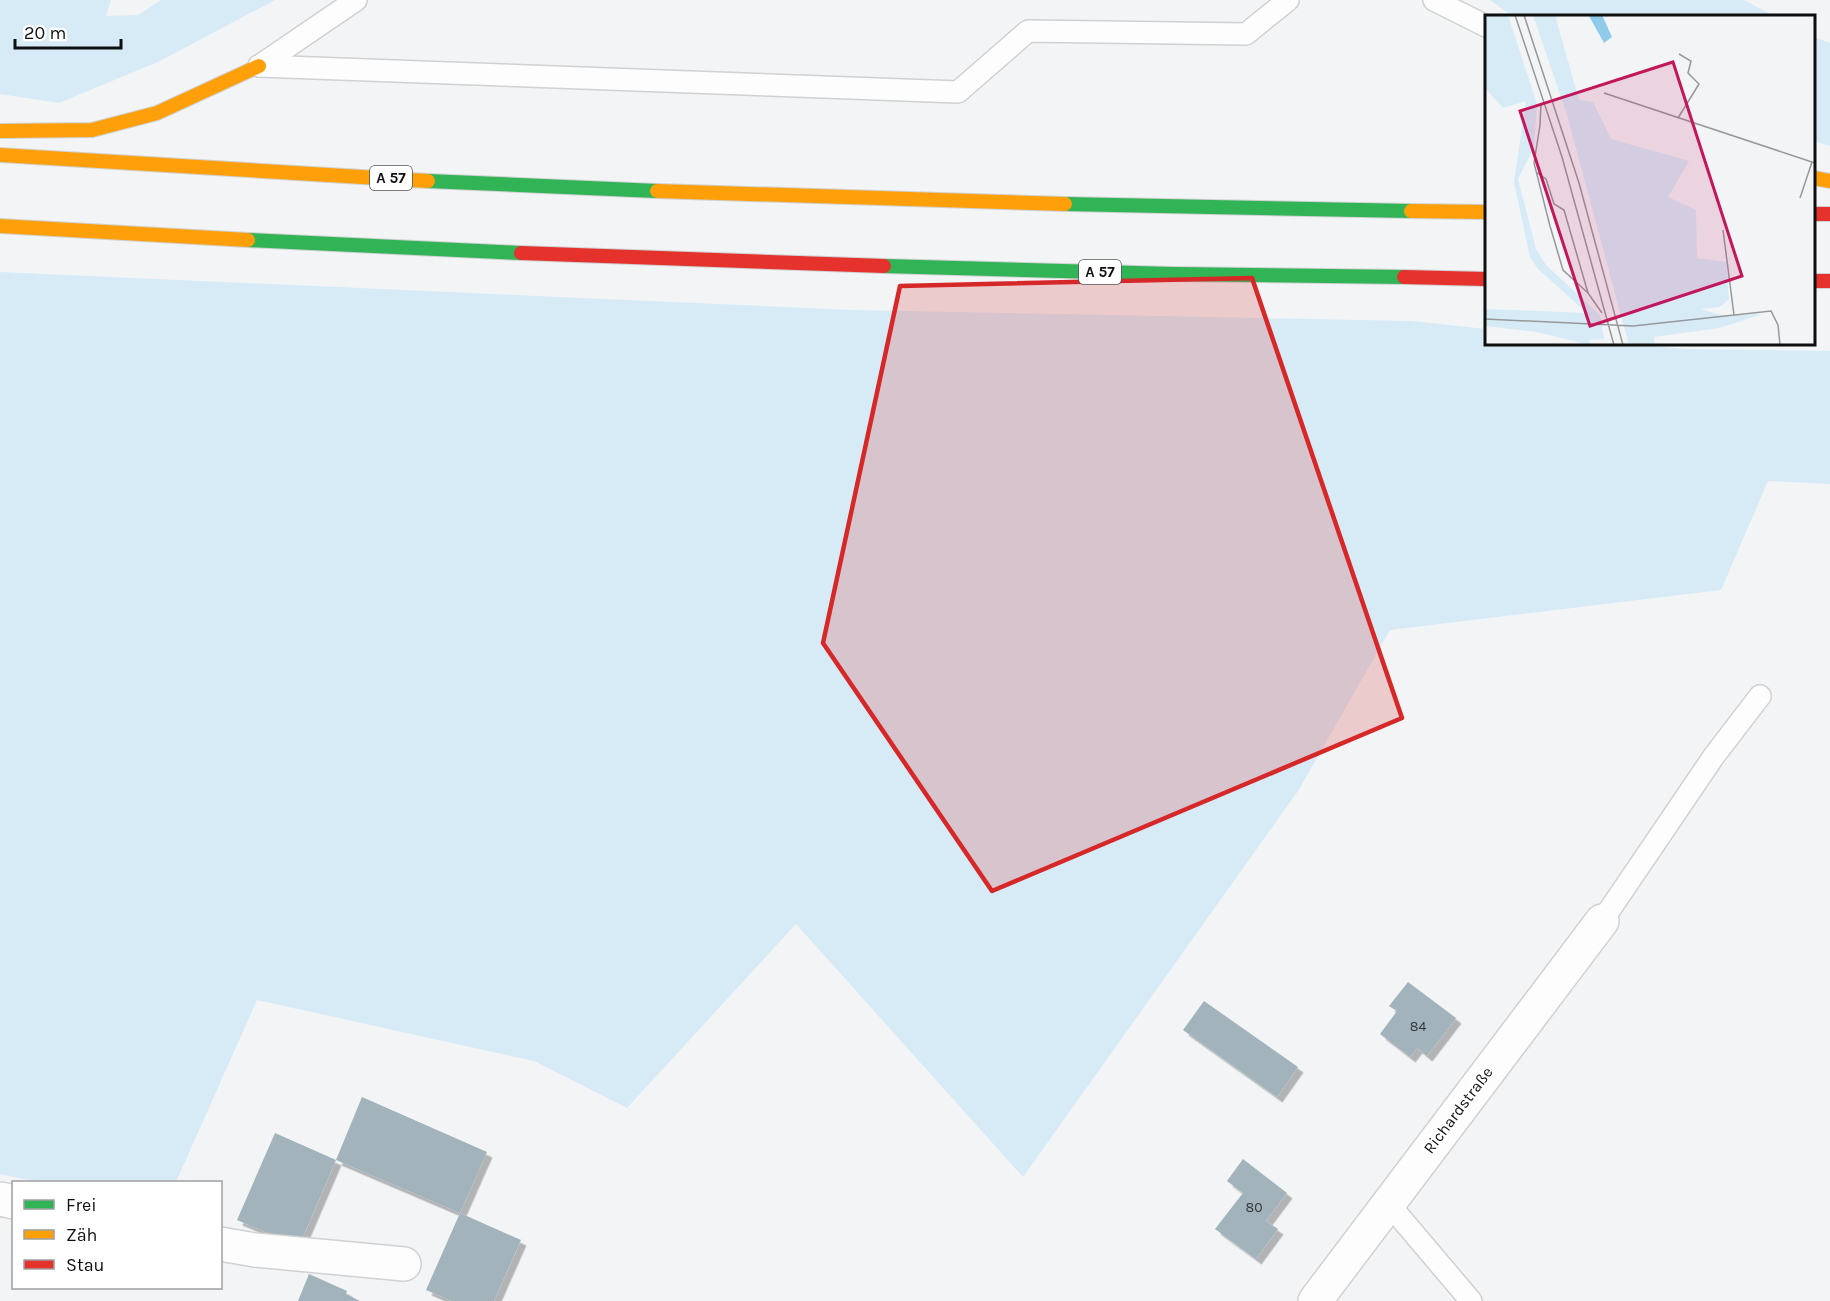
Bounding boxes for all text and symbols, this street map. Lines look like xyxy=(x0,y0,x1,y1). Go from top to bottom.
scale bar xyxy=(15,12,122,50)
inset map xyxy=(1485,15,1815,345)
text: 20 m xyxy=(24,22,66,44)
road number: A 57 xyxy=(370,166,412,190)
road number: A 57 xyxy=(1079,260,1121,284)
house number: 84 xyxy=(1410,1018,1426,1035)
street label: Richardstraße xyxy=(1419,1063,1497,1157)
legend xyxy=(12,1181,222,1289)
text: Frei xyxy=(66,1194,97,1216)
house number: 80 xyxy=(1246,1199,1262,1216)
text: Zäh xyxy=(66,1224,97,1246)
text: Stau xyxy=(66,1254,104,1276)

